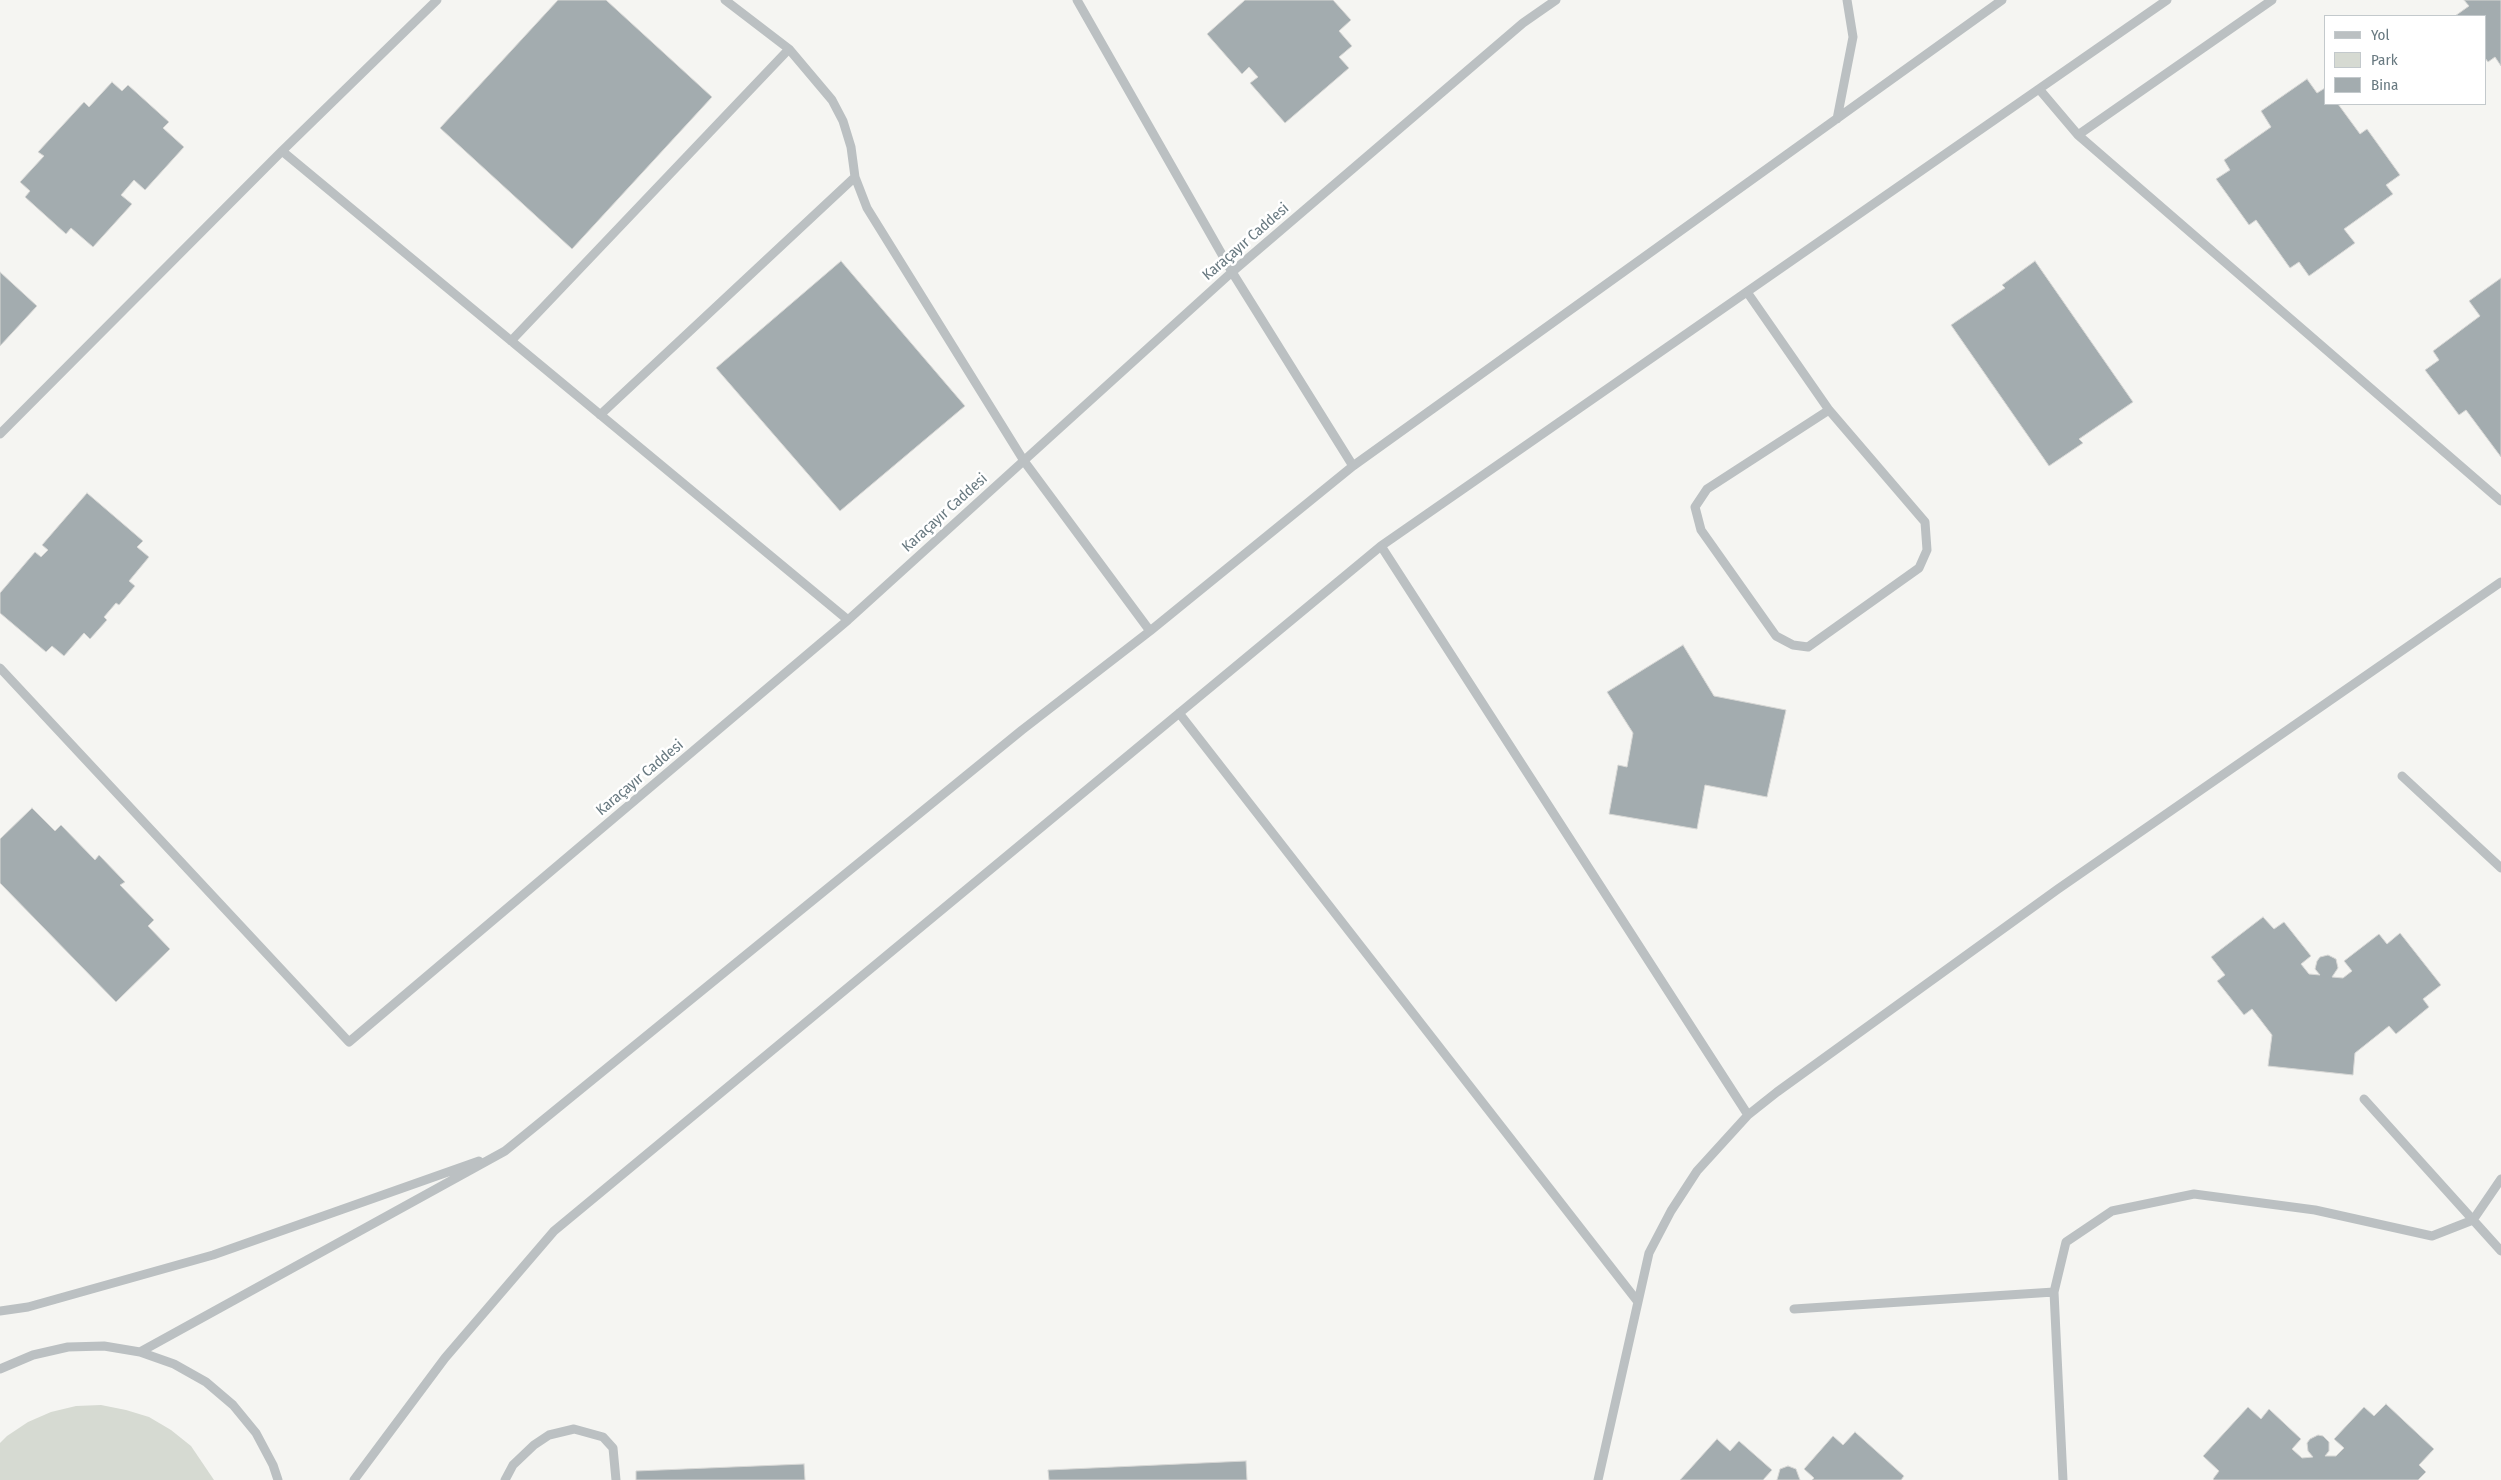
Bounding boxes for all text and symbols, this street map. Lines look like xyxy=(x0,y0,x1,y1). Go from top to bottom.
legend xyxy=(2324,15,2486,105)
text: Yol xyxy=(2371,26,2389,44)
text: Park xyxy=(2371,51,2398,69)
text: Bina xyxy=(2371,76,2398,94)
street label: Karaçayır Caddesi xyxy=(1199,200,1293,284)
street label: Karaçayır Caddesi xyxy=(899,470,991,556)
street label: Karaçayır Caddesi xyxy=(593,736,687,820)

